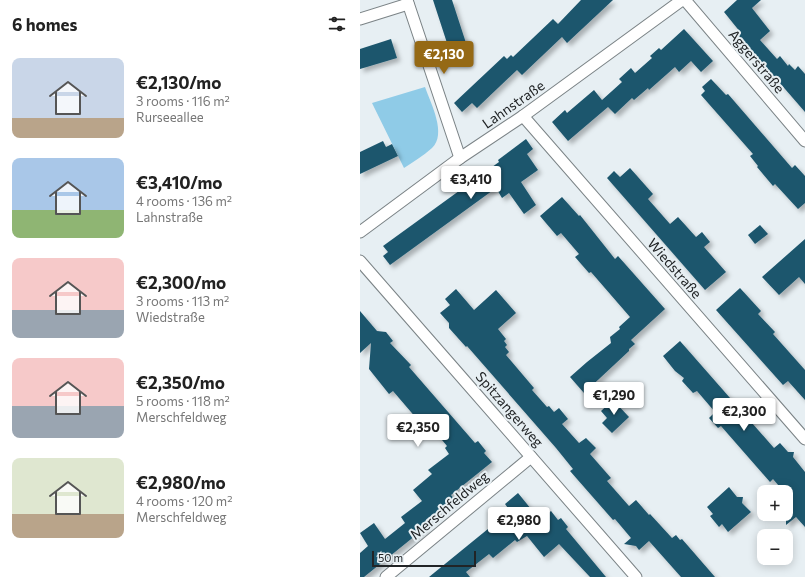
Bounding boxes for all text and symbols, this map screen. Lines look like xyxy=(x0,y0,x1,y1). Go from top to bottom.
icon: filters xyxy=(326,13,348,35)
text: 6 homes xyxy=(12,14,77,35)
street label: Aggerstraße xyxy=(725,26,789,96)
pin: €2,130 xyxy=(411,41,477,75)
text: €2,130 xyxy=(424,46,464,62)
text: €2,130/mo xyxy=(136,72,221,93)
icon: home xyxy=(44,74,92,122)
street label: Lahnstraße xyxy=(479,76,547,132)
text: 3 rooms · 116 m² xyxy=(136,93,230,109)
text: Rurseeallee xyxy=(136,109,204,125)
pin: €3,410 xyxy=(438,166,504,200)
text: €3,410 xyxy=(450,171,492,187)
text: €3,410/mo xyxy=(136,172,222,193)
icon: home xyxy=(44,174,92,222)
text: 4 rooms · 136 m² xyxy=(136,193,232,209)
text: Lahnstraße xyxy=(136,209,203,225)
street label: Wiedstraße xyxy=(644,234,706,302)
text: €2,300/mo xyxy=(136,272,226,293)
icon: home xyxy=(44,274,92,322)
text: 3 rooms · 113 m² xyxy=(136,293,229,309)
text: Wiedstraße xyxy=(136,309,205,325)
street label: Spitzangerweg xyxy=(473,368,548,451)
text: €2,350/mo xyxy=(136,372,225,393)
icon: home xyxy=(44,374,92,422)
pin: €1,290 xyxy=(581,382,647,416)
text: €1,290 xyxy=(593,387,635,403)
text: 5 rooms · 118 m² xyxy=(136,393,230,409)
pin: €2,300 xyxy=(711,398,777,432)
text: €2,300 xyxy=(722,403,766,419)
text: Merschfeldweg xyxy=(136,409,227,425)
pin: €2,350 xyxy=(385,414,451,448)
text: €2,350 xyxy=(396,419,440,435)
street label: Merschfeldweg xyxy=(406,467,492,543)
text: €2,980/mo xyxy=(136,472,226,493)
icon: home xyxy=(44,474,92,522)
map controls xyxy=(757,485,793,565)
button: + xyxy=(757,485,793,521)
text: 4 rooms · 120 m² xyxy=(136,493,232,509)
pin: €2,980 xyxy=(486,507,552,541)
text: Merschfeldweg xyxy=(136,509,227,525)
text: €2,980 xyxy=(497,512,541,528)
button: − xyxy=(757,529,793,565)
scale bar xyxy=(372,549,476,568)
text: 50 m xyxy=(378,551,403,564)

